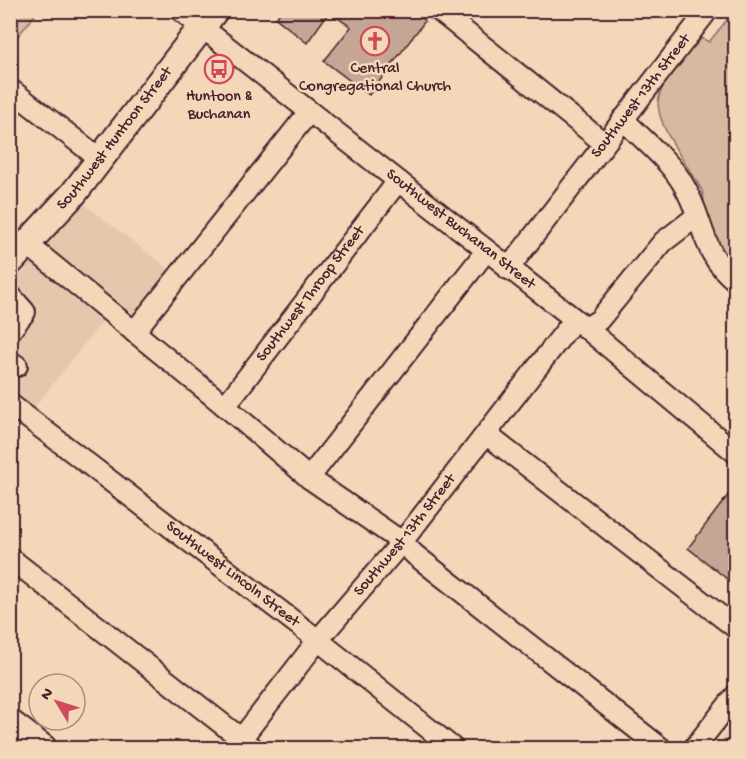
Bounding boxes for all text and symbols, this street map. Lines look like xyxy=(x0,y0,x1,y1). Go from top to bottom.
church icon: Central Congregational Church xyxy=(359,25,391,57)
street label: Southwest 13th Street xyxy=(587,29,696,162)
bus stop icon: Huntoon & Buchanan xyxy=(203,53,235,85)
place label: Central Congregational Church xyxy=(299,60,451,97)
street label: Southwest Huntoon Street xyxy=(53,62,178,214)
place label: Huntoon & Buchanan xyxy=(186,88,253,125)
street label: Southwest Buchanan Street xyxy=(382,165,540,295)
street label: Southwest Throop Street xyxy=(253,221,370,366)
street label: Southwest 13th Street xyxy=(350,469,461,600)
street label: Southwest Lincoln Street xyxy=(162,517,304,632)
north arrow xyxy=(27,672,87,732)
text: N xyxy=(37,685,59,705)

